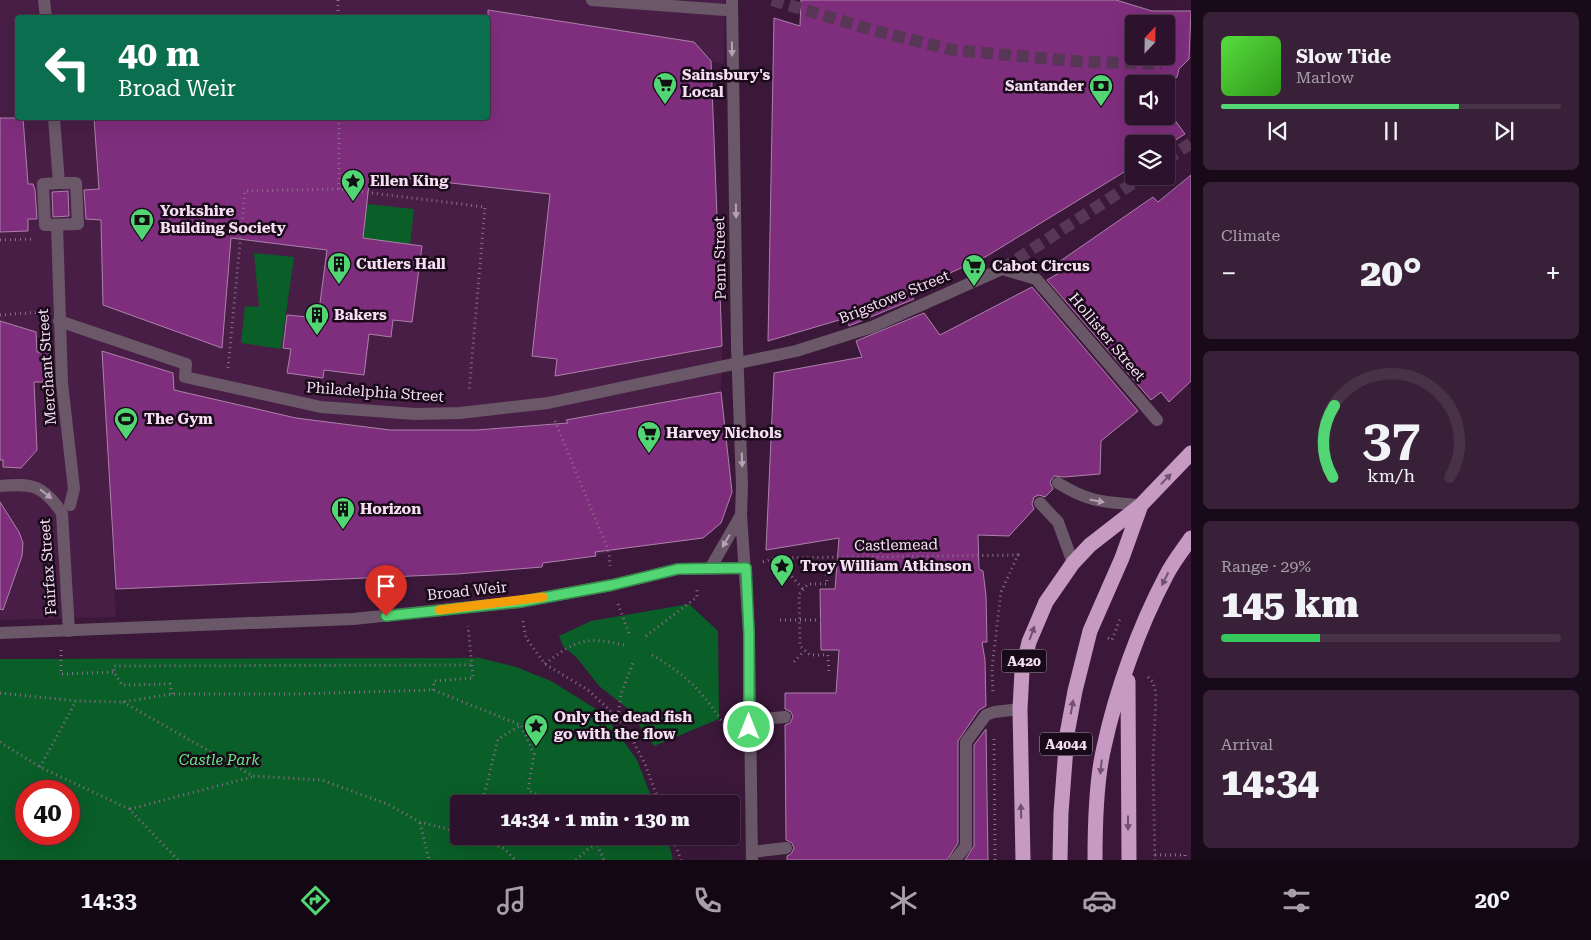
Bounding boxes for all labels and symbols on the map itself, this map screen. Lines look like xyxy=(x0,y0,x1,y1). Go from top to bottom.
north arrow xyxy=(1125,15,1175,65)
one-way arrow xyxy=(729,41,737,57)
place label: Sainsbury's Local xyxy=(682,66,770,101)
supermarket icon: Sainsbury's Local xyxy=(652,71,678,105)
bank icon: Santander xyxy=(1088,73,1114,107)
place label: Santander xyxy=(1005,77,1084,95)
place icon: Ellen King xyxy=(340,168,366,202)
place label: Ellen King xyxy=(370,172,449,190)
place label: Yorkshire Building Society xyxy=(160,202,286,237)
one-way arrow xyxy=(732,203,740,219)
bank icon: Yorkshire Building Society xyxy=(129,207,155,241)
street label: Penn Street xyxy=(710,216,730,300)
building icon: Cutlers Hall xyxy=(326,251,352,285)
supermarket icon: Cabot Circus xyxy=(961,253,987,287)
place label: Cutlers Hall xyxy=(356,255,446,273)
place label: Cabot Circus xyxy=(992,257,1090,275)
street label: Brigstowe Street xyxy=(836,266,952,327)
street label: Hollister Street xyxy=(1065,289,1149,385)
building icon: Bakers xyxy=(304,302,330,336)
place label: Bakers xyxy=(334,306,387,324)
street label: Merchant Street xyxy=(34,308,60,426)
street label: Philadelphia Street xyxy=(305,378,445,406)
sports icon: The Gym xyxy=(113,406,139,440)
place label: The Gym xyxy=(144,410,213,428)
supermarket icon: Harvey Nichols xyxy=(636,420,662,454)
place label: Harvey Nichols xyxy=(666,424,782,442)
one-way arrow xyxy=(738,452,746,468)
one-way arrow xyxy=(1160,473,1172,485)
one-way arrow xyxy=(39,489,52,500)
building icon: Horizon xyxy=(330,496,356,530)
one-way arrow xyxy=(1090,497,1106,505)
place label: Horizon xyxy=(360,500,421,518)
street label: Fairfax Street xyxy=(36,518,60,616)
one-way arrow xyxy=(722,535,731,548)
street label: Castlemead xyxy=(854,535,938,555)
place icon: Troy William Atkinson xyxy=(769,553,795,587)
place label: Troy William Atkinson xyxy=(800,557,972,575)
pin xyxy=(365,565,407,616)
one-way arrow xyxy=(1161,572,1169,586)
street label: Broad Weir xyxy=(426,578,508,604)
one-way arrow xyxy=(1028,625,1036,640)
road number: A420 xyxy=(1002,649,1046,672)
one-way arrow xyxy=(1068,699,1076,715)
position arrow xyxy=(722,700,774,752)
place label: Only the dead fish go with the flow xyxy=(553,708,692,743)
place icon: Only the dead fish go with the flow xyxy=(523,713,549,747)
road number: A4044 xyxy=(1040,732,1092,756)
park label: Castle Park xyxy=(179,751,260,769)
one-way arrow xyxy=(1097,759,1105,775)
speed limit sign: 40 xyxy=(15,780,80,845)
one-way arrow xyxy=(1017,803,1025,819)
one-way arrow xyxy=(1124,815,1132,831)

